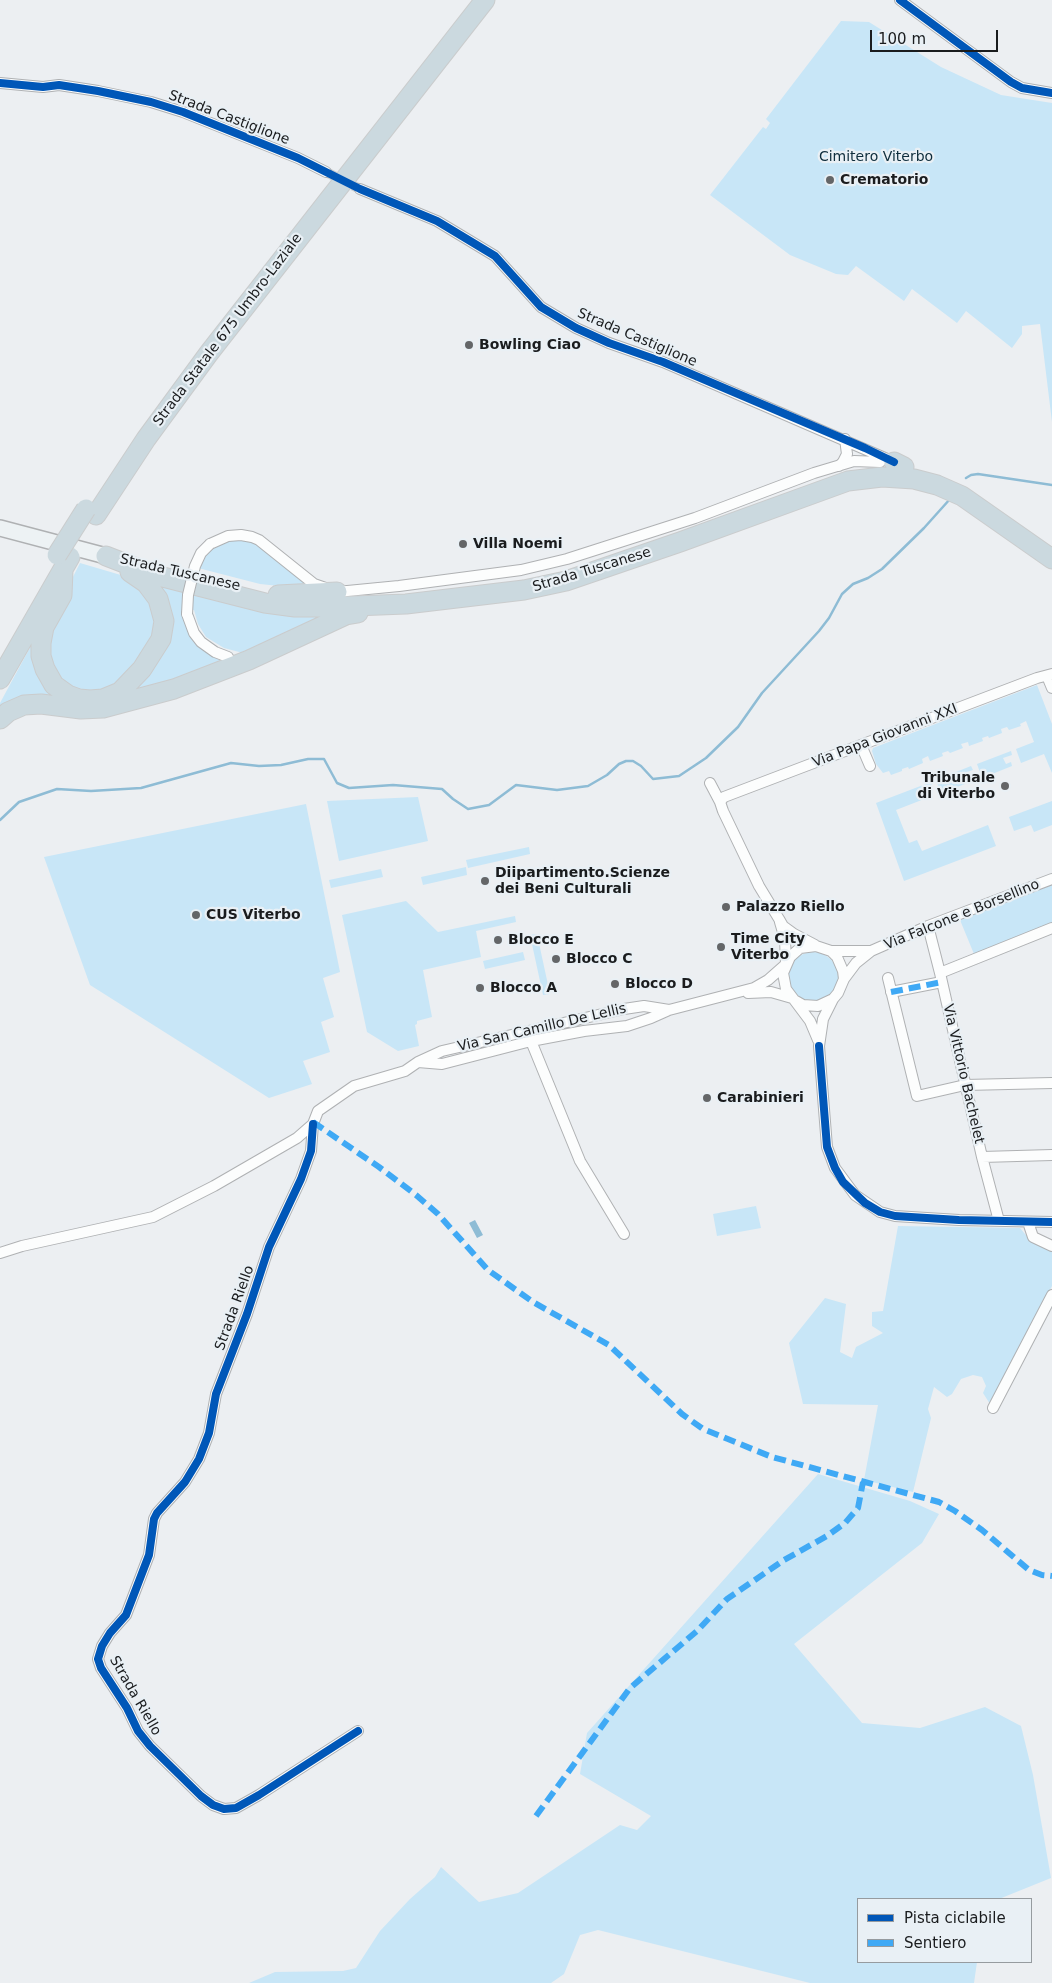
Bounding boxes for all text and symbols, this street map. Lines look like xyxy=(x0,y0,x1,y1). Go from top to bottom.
scale bar xyxy=(872,20,1000,52)
text: 100 m xyxy=(878,30,926,48)
street label: Strada Castiglione xyxy=(166,87,292,149)
park label: Cimitero Viterbo xyxy=(819,149,933,165)
place label: Crematorio xyxy=(840,172,928,188)
marker: Crematorio xyxy=(824,174,836,186)
street label: Strada Statale 675 Umbro-Laziale xyxy=(150,230,306,430)
street label: Strada Castiglione xyxy=(575,305,699,371)
place label: Bowling Ciao xyxy=(479,337,581,353)
marker: Bowling Ciao xyxy=(463,339,475,351)
place label: Villa Noemi xyxy=(473,536,563,552)
marker: Villa Noemi xyxy=(457,538,469,550)
street label: Strada Tuscanese xyxy=(531,544,653,596)
street label: Strada Tuscanese xyxy=(118,551,242,595)
street label: Via Papa Giovanni XXI xyxy=(810,701,960,771)
place label: Tribunale di Viterbo xyxy=(917,770,995,802)
marker: Tribunale di Viterbo xyxy=(999,780,1011,792)
place label: Diipartimento.Scienze dei Beni Culturali xyxy=(495,865,670,898)
marker: Diipartimento.Scienze dei Beni Culturali xyxy=(479,875,491,887)
street label: Via Falcone e Borsellino xyxy=(882,876,1042,954)
place label: Palazzo Riello xyxy=(736,899,845,915)
marker: Palazzo Riello xyxy=(720,901,732,913)
place label: CUS Viterbo xyxy=(206,907,301,923)
marker: CUS Viterbo xyxy=(190,909,202,921)
place label: Time City Viterbo xyxy=(731,931,805,964)
place label: Blocco E xyxy=(508,932,574,948)
marker: Blocco E xyxy=(492,934,504,946)
marker: Time City Viterbo xyxy=(715,941,727,953)
place label: Blocco C xyxy=(566,951,632,967)
marker: Blocco C xyxy=(550,953,562,965)
place label: Blocco D xyxy=(625,976,693,992)
marker: Blocco D xyxy=(609,978,621,990)
place label: Blocco A xyxy=(490,980,557,996)
marker: Blocco A xyxy=(474,982,486,994)
street label: Via San Camillo De Lellis xyxy=(456,1000,628,1056)
street label: Via Vittorio Bachelet xyxy=(939,1002,987,1146)
place label: Carabinieri xyxy=(717,1090,804,1106)
marker: Carabinieri xyxy=(701,1092,713,1104)
street label: Strada Riello xyxy=(212,1263,258,1353)
street label: Strada Riello xyxy=(105,1653,165,1739)
legend xyxy=(857,1898,1032,1963)
text: Pista ciclabile xyxy=(904,1909,1006,1927)
text: Sentiero xyxy=(904,1934,967,1952)

